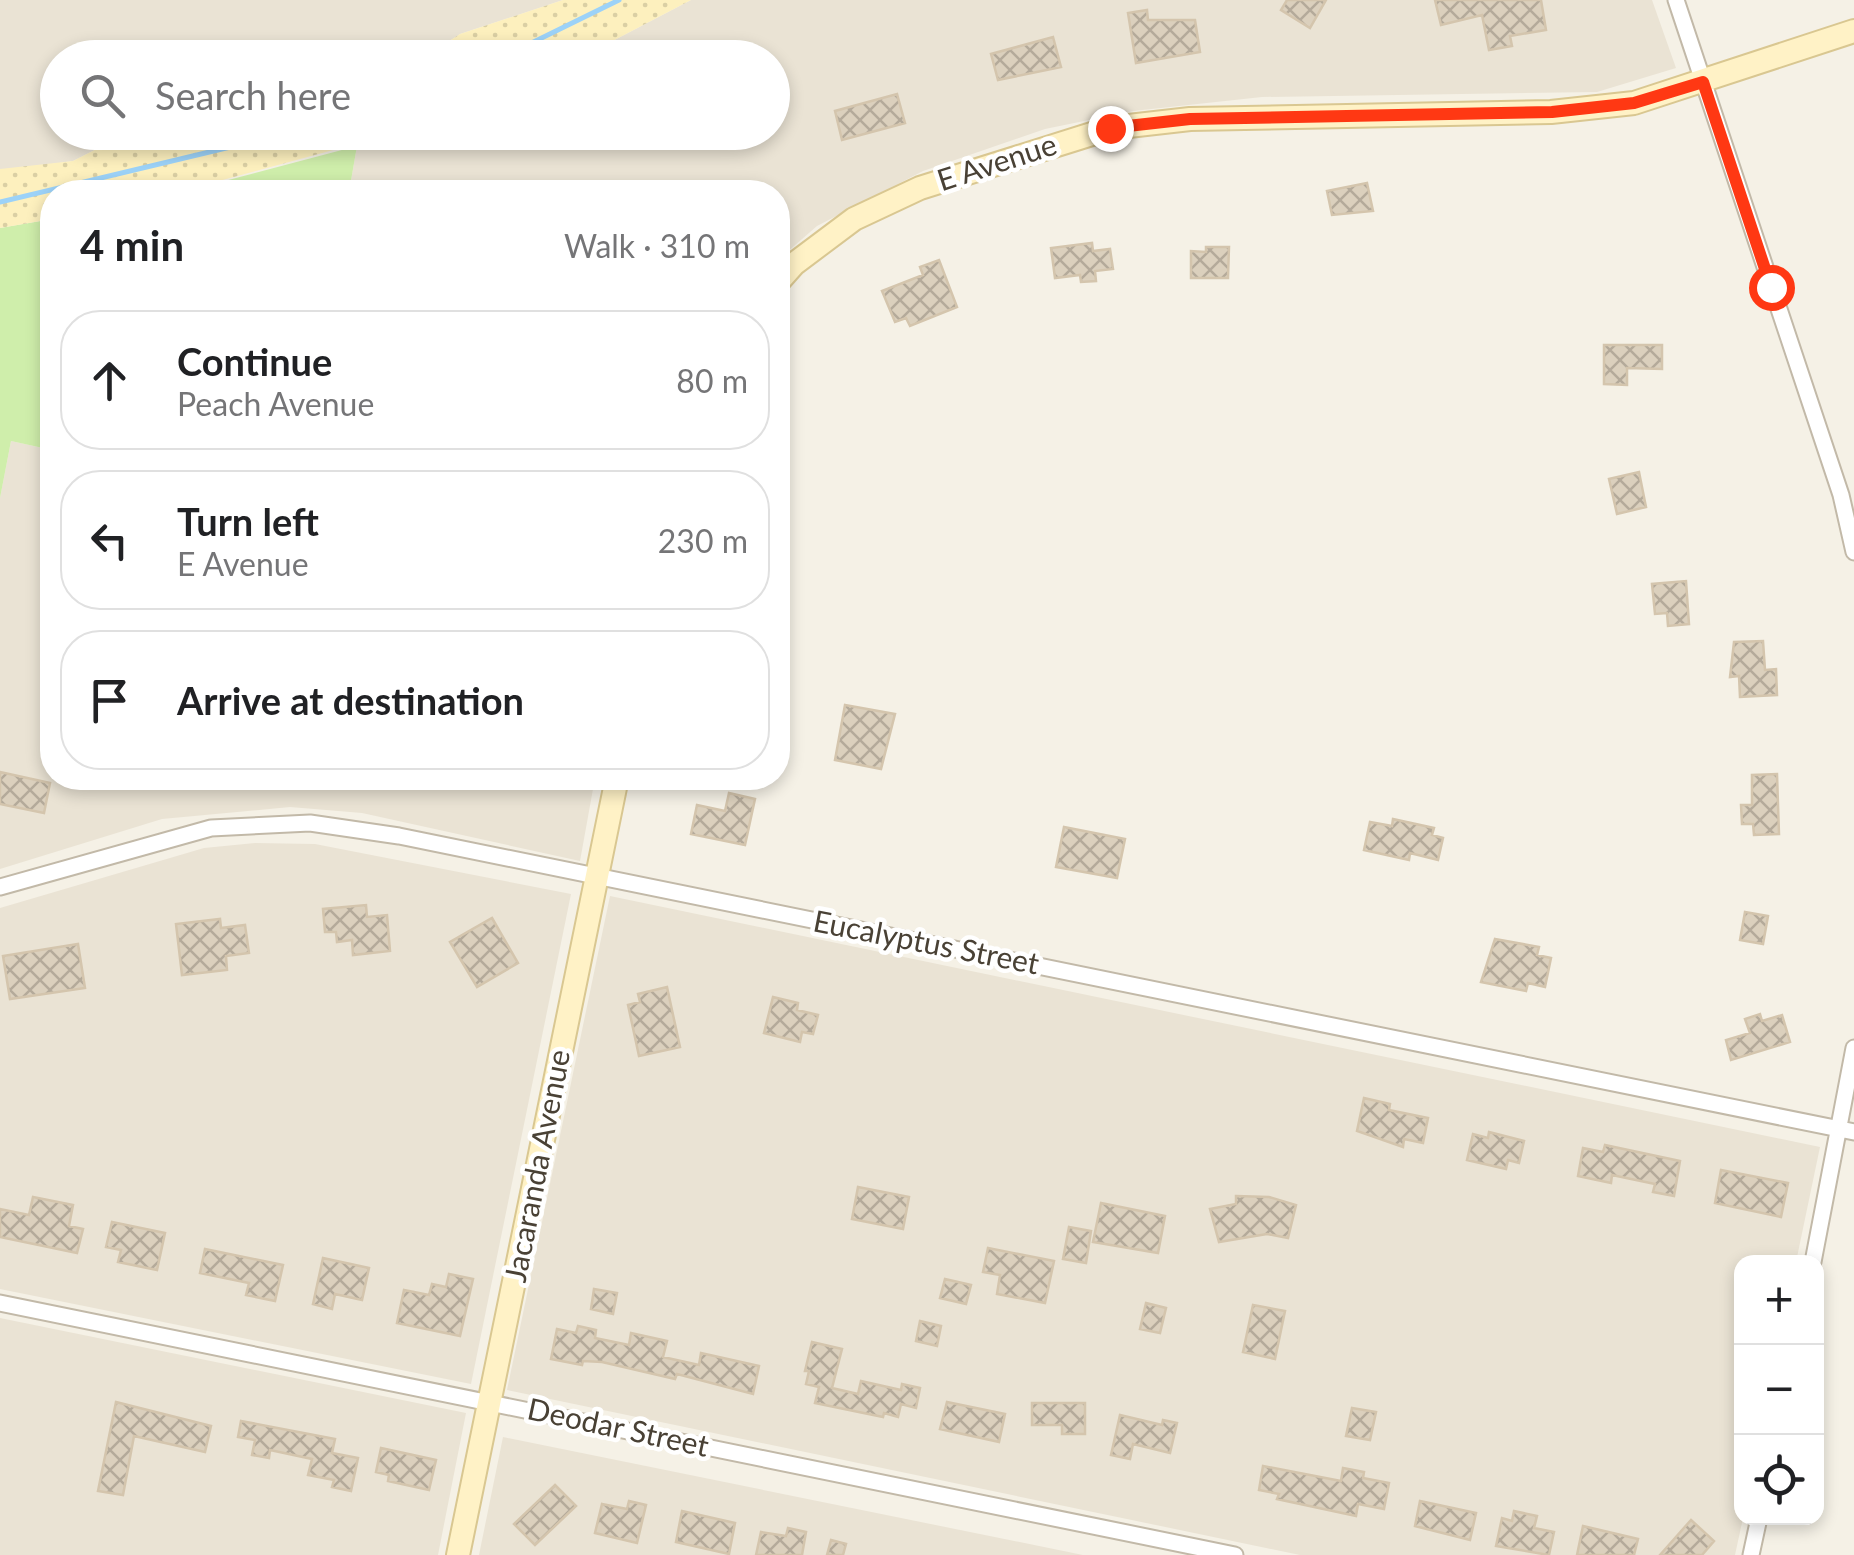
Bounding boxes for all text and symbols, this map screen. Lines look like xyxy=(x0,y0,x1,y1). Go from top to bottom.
search box xyxy=(40,40,790,150)
icon: search xyxy=(75,68,130,123)
text: Search here xyxy=(155,72,351,118)
route end xyxy=(1088,106,1134,152)
street label: E Avenue xyxy=(932,125,1061,197)
text: 4 min xyxy=(80,220,184,270)
text: Walk · 310 m xyxy=(564,226,750,265)
route start xyxy=(1749,265,1795,311)
text: Continue xyxy=(177,338,332,384)
icon: ahead xyxy=(82,353,137,408)
text: 80 m xyxy=(676,361,748,400)
text: Peach Avenue xyxy=(177,384,374,423)
text: Turn left xyxy=(177,498,319,544)
icon: left xyxy=(82,513,137,568)
text: 230 m xyxy=(658,521,748,560)
text: E Avenue xyxy=(177,544,309,583)
icon: arrive xyxy=(82,673,137,728)
text: Arrive at destination xyxy=(177,677,524,723)
street label: Eucalyptus Street xyxy=(811,902,1042,981)
street label: Jacaranda Avenue xyxy=(496,1046,576,1285)
map controls xyxy=(1734,1255,1824,1525)
button: + xyxy=(1734,1255,1824,1345)
button: − xyxy=(1734,1345,1824,1435)
street label: Deodar Street xyxy=(525,1389,712,1463)
button: locate xyxy=(1734,1435,1824,1525)

